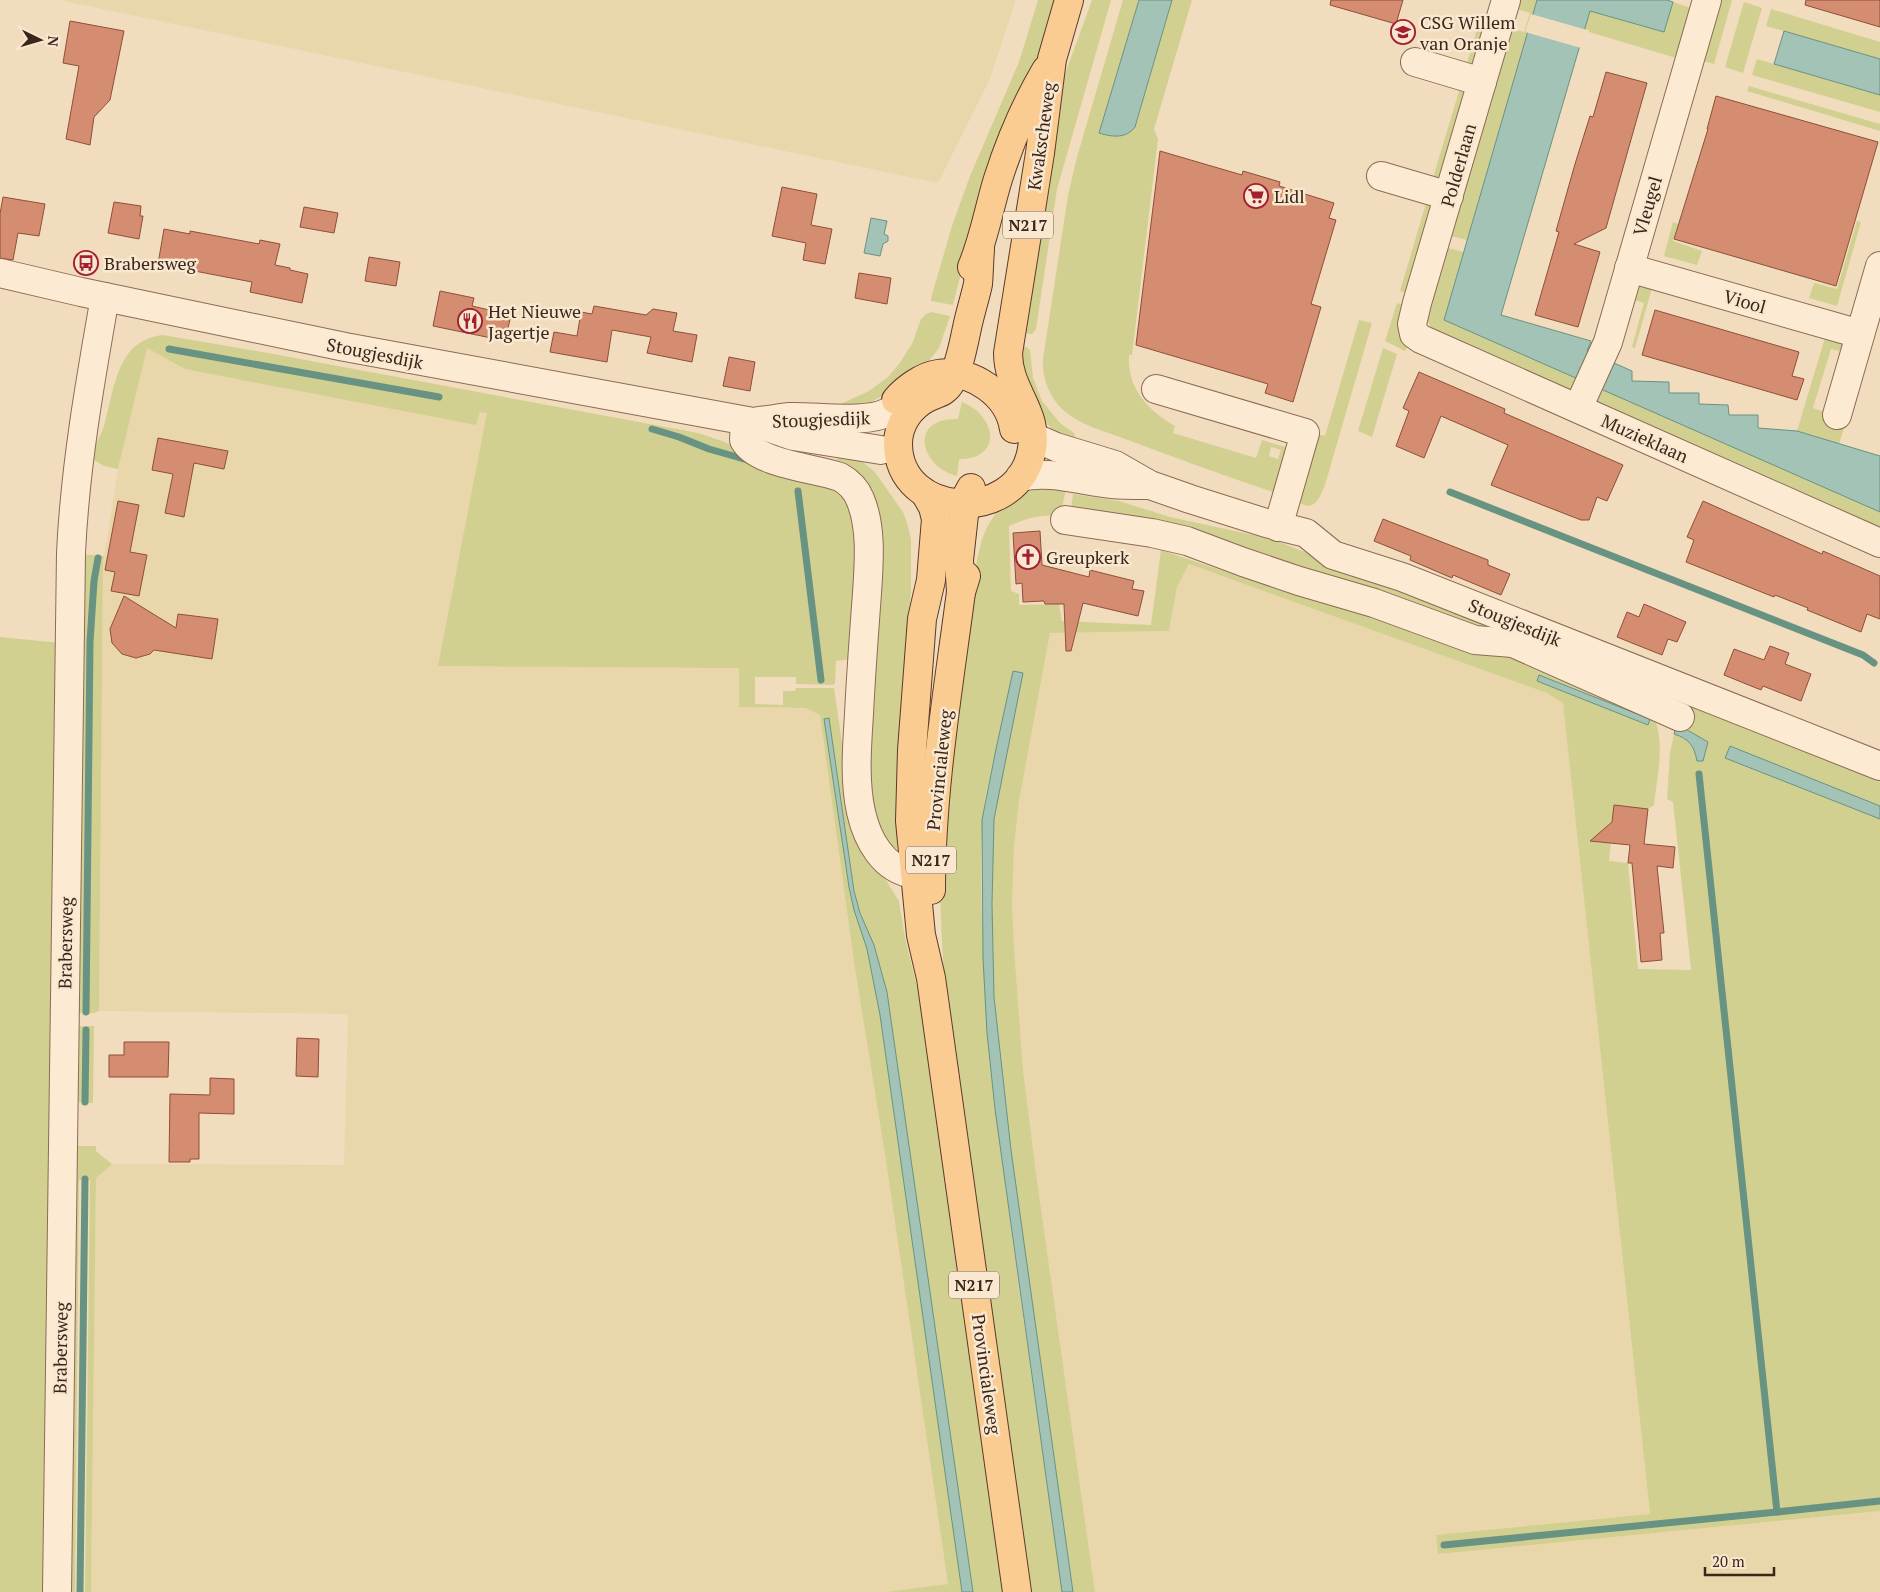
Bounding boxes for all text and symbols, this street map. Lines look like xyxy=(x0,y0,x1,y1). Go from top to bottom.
place label: CSG Willem van Oranje xyxy=(1419,10,1516,55)
north arrow xyxy=(15,15,65,65)
school or university icon: CSG Willem van Oranje xyxy=(1390,19,1416,45)
text: N xyxy=(43,35,63,48)
street label: Kwakscheweg xyxy=(1022,80,1061,192)
street label: Polderlaan xyxy=(1435,120,1481,210)
street label: Vleugel xyxy=(1627,173,1667,239)
supermarket icon: Lidl xyxy=(1243,183,1269,209)
place label: Lidl xyxy=(1274,184,1305,208)
road number: N217 xyxy=(1003,212,1053,238)
bus stop icon: Brabersweg xyxy=(73,250,99,276)
place label: Brabersweg xyxy=(104,251,197,275)
street label: Viool xyxy=(1721,284,1769,318)
place label: Het Nieuwe Jagertje xyxy=(488,299,581,344)
restaurant icon: Het Nieuwe Jagertje xyxy=(457,308,483,334)
street label: Stougjesdijk xyxy=(325,332,426,374)
street label: Stougjesdijk xyxy=(772,405,871,433)
street label: Muzieklaan xyxy=(1598,408,1693,468)
church icon: Greupkerk xyxy=(1015,544,1041,570)
place label: Greupkerk xyxy=(1046,545,1130,569)
street label: Stougjesdijk xyxy=(1465,593,1566,652)
street label: Provincialeweg xyxy=(921,708,957,832)
road number: N217 xyxy=(906,846,956,874)
street label: Brabersweg xyxy=(52,896,78,989)
road number: N217 xyxy=(949,1272,999,1298)
street label: Brabersweg xyxy=(47,1301,73,1394)
street label: Provincialeweg xyxy=(967,1312,1007,1436)
scale bar xyxy=(1705,1544,1774,1576)
text: 20 m xyxy=(1712,1551,1745,1571)

